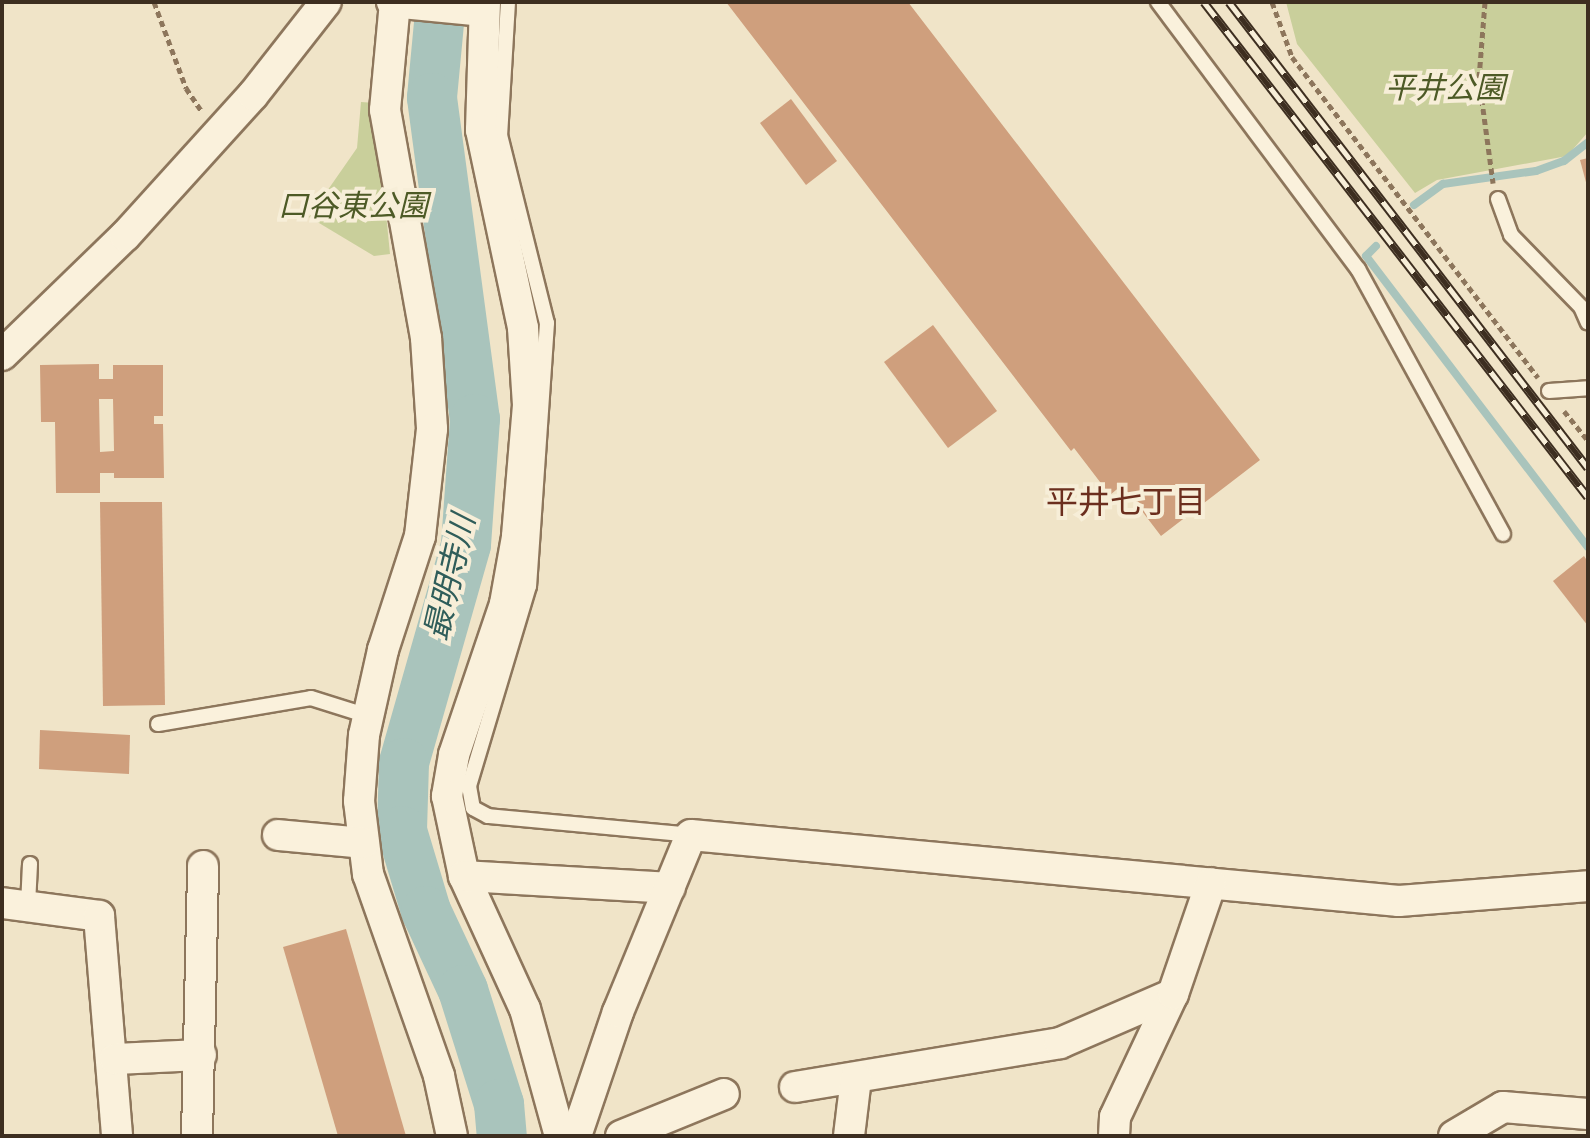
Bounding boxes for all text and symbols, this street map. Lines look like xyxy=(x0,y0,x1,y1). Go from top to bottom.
park label: 平井公園 xyxy=(1385,71,1505,107)
park label: 口谷東公園 xyxy=(278,189,428,225)
district label: 平井七丁目 xyxy=(1046,485,1206,523)
water label: 最明寺川 xyxy=(419,511,485,645)

